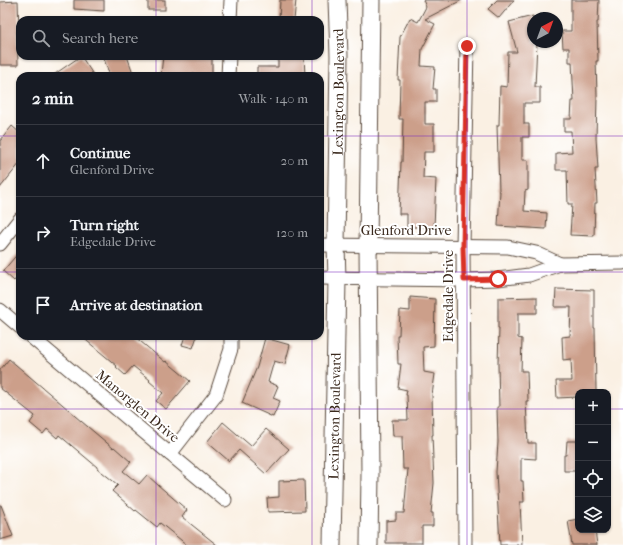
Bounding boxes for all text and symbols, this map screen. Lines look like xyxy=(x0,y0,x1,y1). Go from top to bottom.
north arrow xyxy=(527,12,563,48)
search box xyxy=(16,16,324,60)
icon: search xyxy=(30,27,52,49)
street label: Lexington Boulevard xyxy=(329,28,348,156)
text: Search here xyxy=(62,29,138,47)
route end xyxy=(458,37,476,55)
text: 2 min xyxy=(32,88,73,108)
text: Walk · 140 m xyxy=(239,91,308,106)
text: Continue xyxy=(70,144,130,162)
icon: ahead xyxy=(32,150,54,172)
text: 20 m xyxy=(281,153,308,168)
text: Glenford Drive xyxy=(70,162,154,177)
text: Turn right xyxy=(70,216,139,234)
icon: right xyxy=(32,222,54,244)
street label: Glenford Drive xyxy=(361,222,451,239)
text: 120 m xyxy=(276,225,308,240)
text: Edgedale Drive xyxy=(70,234,156,249)
street label: Edgedale Drive xyxy=(440,250,457,342)
route start xyxy=(489,270,507,288)
icon: arrive xyxy=(32,294,54,316)
text: Arrive at destination xyxy=(70,296,202,314)
street label: Lexington Boulevard xyxy=(325,352,345,480)
street label: Manorglen Drive xyxy=(92,367,183,446)
map controls xyxy=(575,389,611,533)
button: + xyxy=(575,389,611,425)
button: − xyxy=(575,425,611,461)
button: locate xyxy=(575,461,611,497)
button: layers xyxy=(575,497,611,533)

